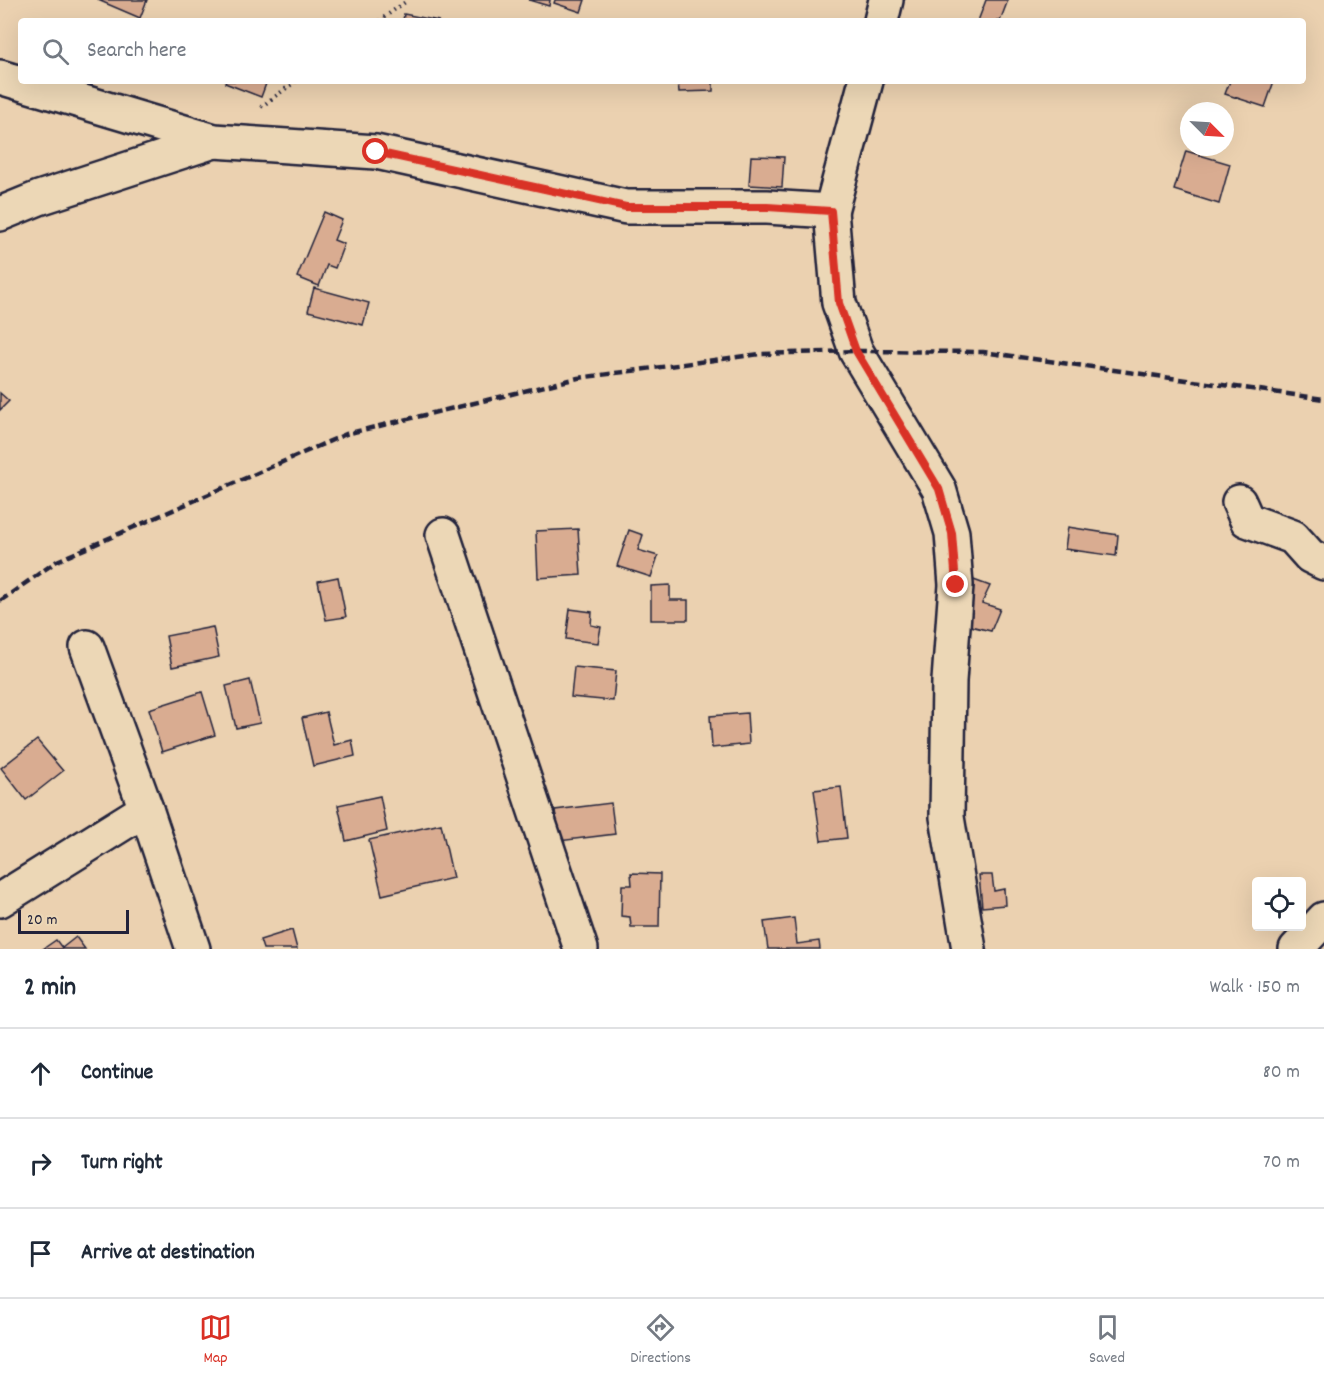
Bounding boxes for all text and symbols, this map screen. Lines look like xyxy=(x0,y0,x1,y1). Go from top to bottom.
search box xyxy=(18,18,1306,84)
icon: search xyxy=(39,35,72,68)
text: Search here xyxy=(87,36,186,67)
north arrow xyxy=(1180,102,1234,156)
route start xyxy=(362,138,388,164)
route end xyxy=(942,571,968,597)
map controls xyxy=(1252,877,1306,931)
button: locate xyxy=(1252,877,1306,931)
scale bar xyxy=(18,907,129,934)
text: 20 m xyxy=(27,909,57,932)
text: 2 min xyxy=(24,970,76,1007)
text: Walk · 150 m xyxy=(1210,974,1300,1002)
icon: ahead xyxy=(24,1057,57,1090)
text: Continue xyxy=(81,1058,153,1089)
text: 80 m xyxy=(1263,1059,1300,1087)
icon: right xyxy=(24,1147,57,1180)
text: Turn right xyxy=(81,1148,163,1179)
text: 70 m xyxy=(1263,1149,1300,1177)
icon: arrive xyxy=(24,1237,57,1270)
text: Arrive at destination xyxy=(81,1238,255,1269)
tab: Map xyxy=(199,1311,232,1370)
tab: Directions xyxy=(630,1311,691,1370)
tab: Saved xyxy=(1089,1311,1125,1370)

